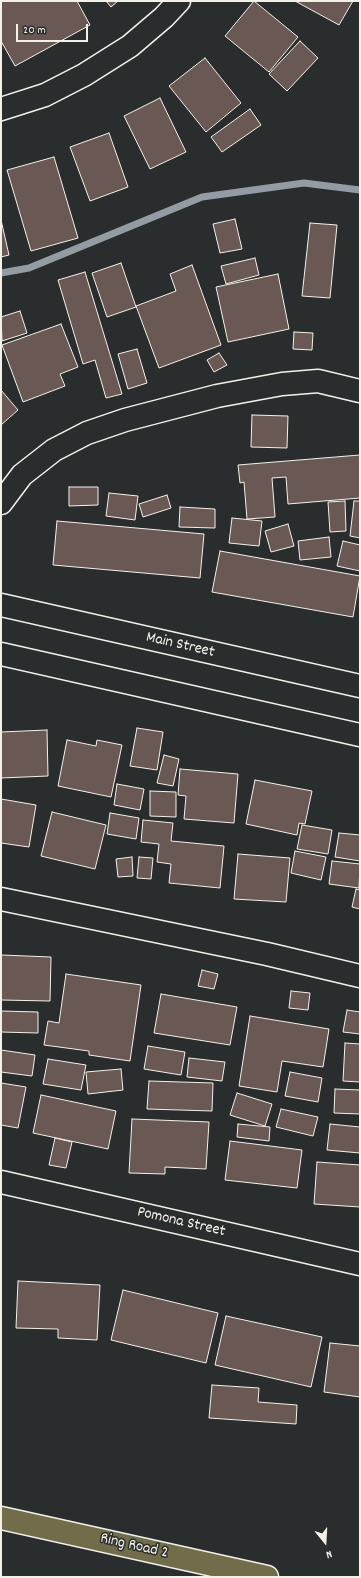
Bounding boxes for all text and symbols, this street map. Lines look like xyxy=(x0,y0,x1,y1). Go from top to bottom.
scale bar xyxy=(18,16,90,42)
text: 20 m xyxy=(23,22,46,39)
street label: Main Street xyxy=(144,629,216,663)
street label: Pomona Street xyxy=(135,1204,227,1242)
north arrow xyxy=(305,1522,345,1562)
street label: Ring Road 2 xyxy=(98,1530,170,1564)
text: N xyxy=(324,1545,334,1562)

